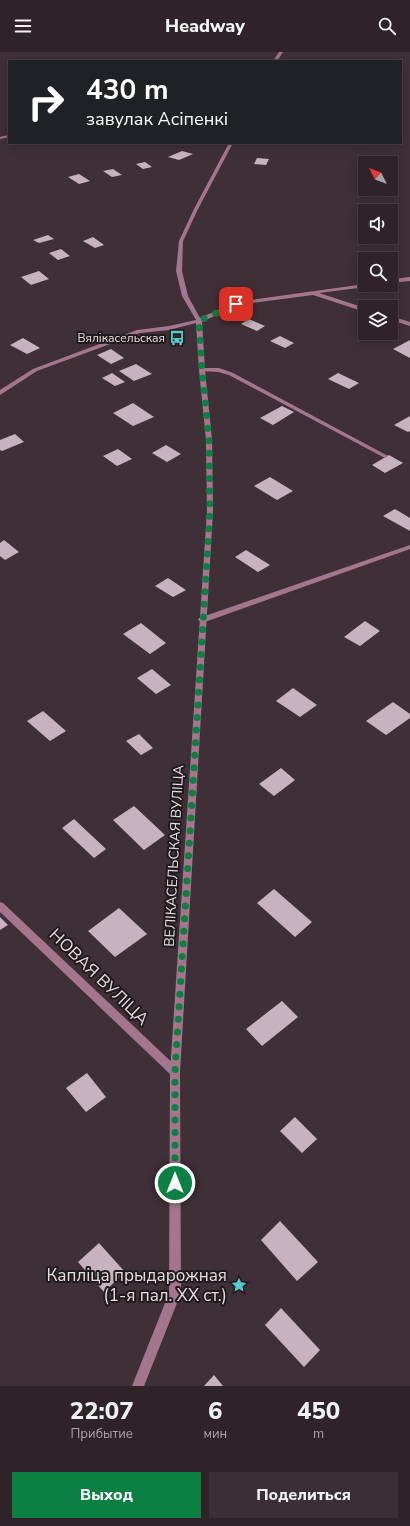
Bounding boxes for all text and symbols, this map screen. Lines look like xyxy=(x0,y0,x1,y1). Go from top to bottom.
text: Headway xyxy=(165,14,245,38)
icon: menu xyxy=(12,15,34,37)
icon: search xyxy=(376,15,398,37)
text: 430 m xyxy=(86,71,169,109)
icon: right xyxy=(20,76,72,128)
text: завулак Асіпенкі xyxy=(86,107,228,131)
north arrow xyxy=(358,156,398,196)
map controls xyxy=(358,156,398,340)
button: sound xyxy=(358,204,398,244)
button: search xyxy=(358,252,398,292)
pin xyxy=(219,287,253,321)
icon: arrive xyxy=(225,293,247,315)
button: layers xyxy=(358,300,398,340)
bus stop icon: Вялікасельская xyxy=(168,329,186,347)
place label: Вялікасельская xyxy=(77,330,165,346)
street label: ВЕЛІКАСЕЛЬСКАЯ ВУЛІЦА xyxy=(160,765,188,947)
street label: НОВАЯ ВУЛІЦА xyxy=(44,924,154,1031)
position arrow xyxy=(154,1162,196,1204)
place label: Капліца прыдарожная (1-я пал. XX ст.) xyxy=(46,1264,227,1307)
place icon: Капліца прыдарожная (1-я пал. XX ст.) xyxy=(230,1276,248,1294)
text: 22:07 xyxy=(70,1395,134,1427)
text: 6 xyxy=(208,1395,223,1427)
text: 450 xyxy=(297,1395,340,1427)
text: Прибытие xyxy=(71,1425,133,1443)
text: мин xyxy=(203,1425,227,1443)
text: m xyxy=(313,1425,324,1443)
button: Выход xyxy=(12,1472,201,1518)
button: Поделиться xyxy=(209,1472,398,1518)

